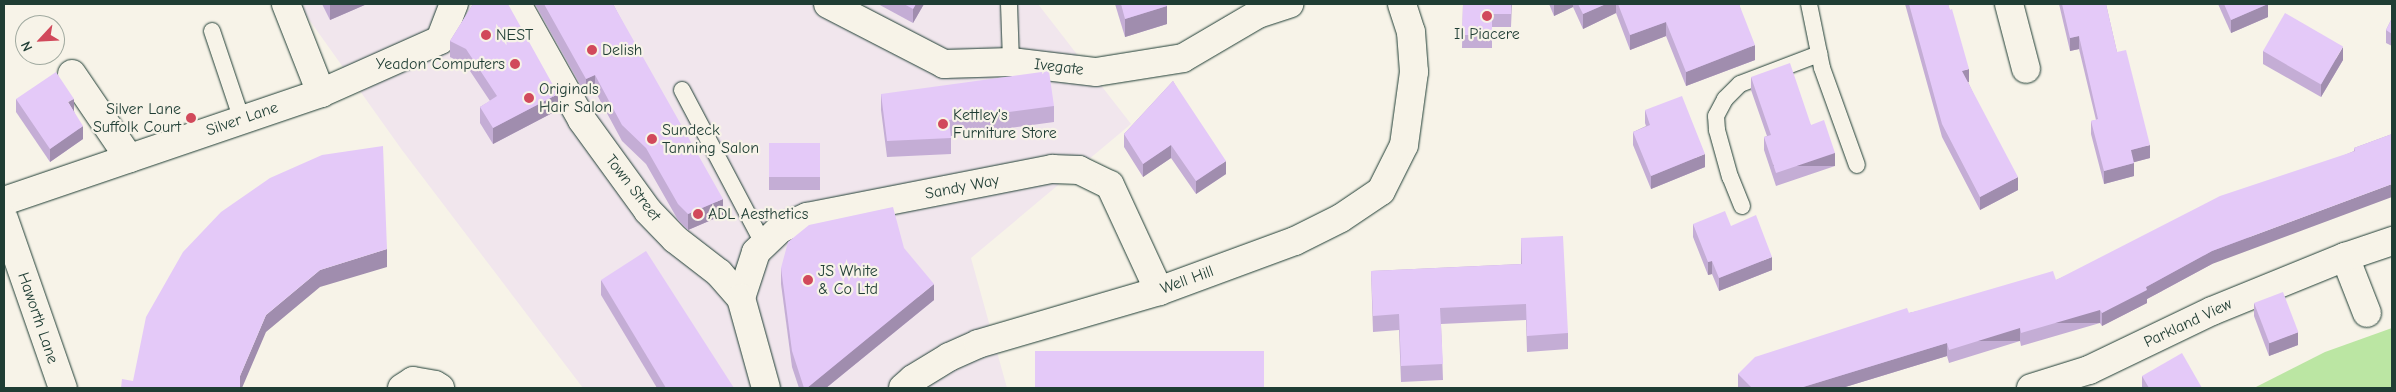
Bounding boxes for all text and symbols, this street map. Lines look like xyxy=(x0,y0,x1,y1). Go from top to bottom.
marker: Il Piacere xyxy=(1481,10,1493,22)
north arrow xyxy=(15,15,65,65)
place label: Il Piacere xyxy=(1454,24,1520,44)
place label: NEST xyxy=(496,25,533,45)
marker: NEST xyxy=(480,29,492,41)
text: N xyxy=(17,38,36,54)
place label: Delish xyxy=(602,40,642,60)
marker: Delish xyxy=(586,44,598,56)
place label: Yeadon Computers xyxy=(376,54,505,74)
street label: Ivegate xyxy=(1033,54,1085,80)
marker: Yeadon Computers xyxy=(509,58,521,70)
place label: Originals Hair Salon xyxy=(539,79,612,117)
marker: Originals Hair Salon xyxy=(523,92,535,104)
street label: Silver Lane xyxy=(203,98,281,140)
place label: Silver Lane Suffolk Court xyxy=(93,99,181,137)
place label: Kettley's Furniture Store xyxy=(953,105,1057,143)
marker: Silver Lane Suffolk Court xyxy=(185,112,197,124)
marker: Kettley's Furniture Store xyxy=(937,118,949,130)
place label: Sundeck Tanning Salon xyxy=(662,120,759,158)
marker: Sundeck Tanning Salon xyxy=(646,133,658,145)
street label: Town Street xyxy=(601,151,665,225)
street label: Sandy Way xyxy=(923,170,1001,204)
place label: ADL Aesthetics xyxy=(708,204,808,224)
marker: ADL Aesthetics xyxy=(692,208,704,220)
place label: JS White & Co Ltd xyxy=(818,261,878,299)
street label: Well Hill xyxy=(1158,262,1216,298)
street label: Haworth Lane xyxy=(13,270,63,366)
marker: JS White & Co Ltd xyxy=(802,274,814,286)
street label: Parkland View xyxy=(2141,294,2235,352)

